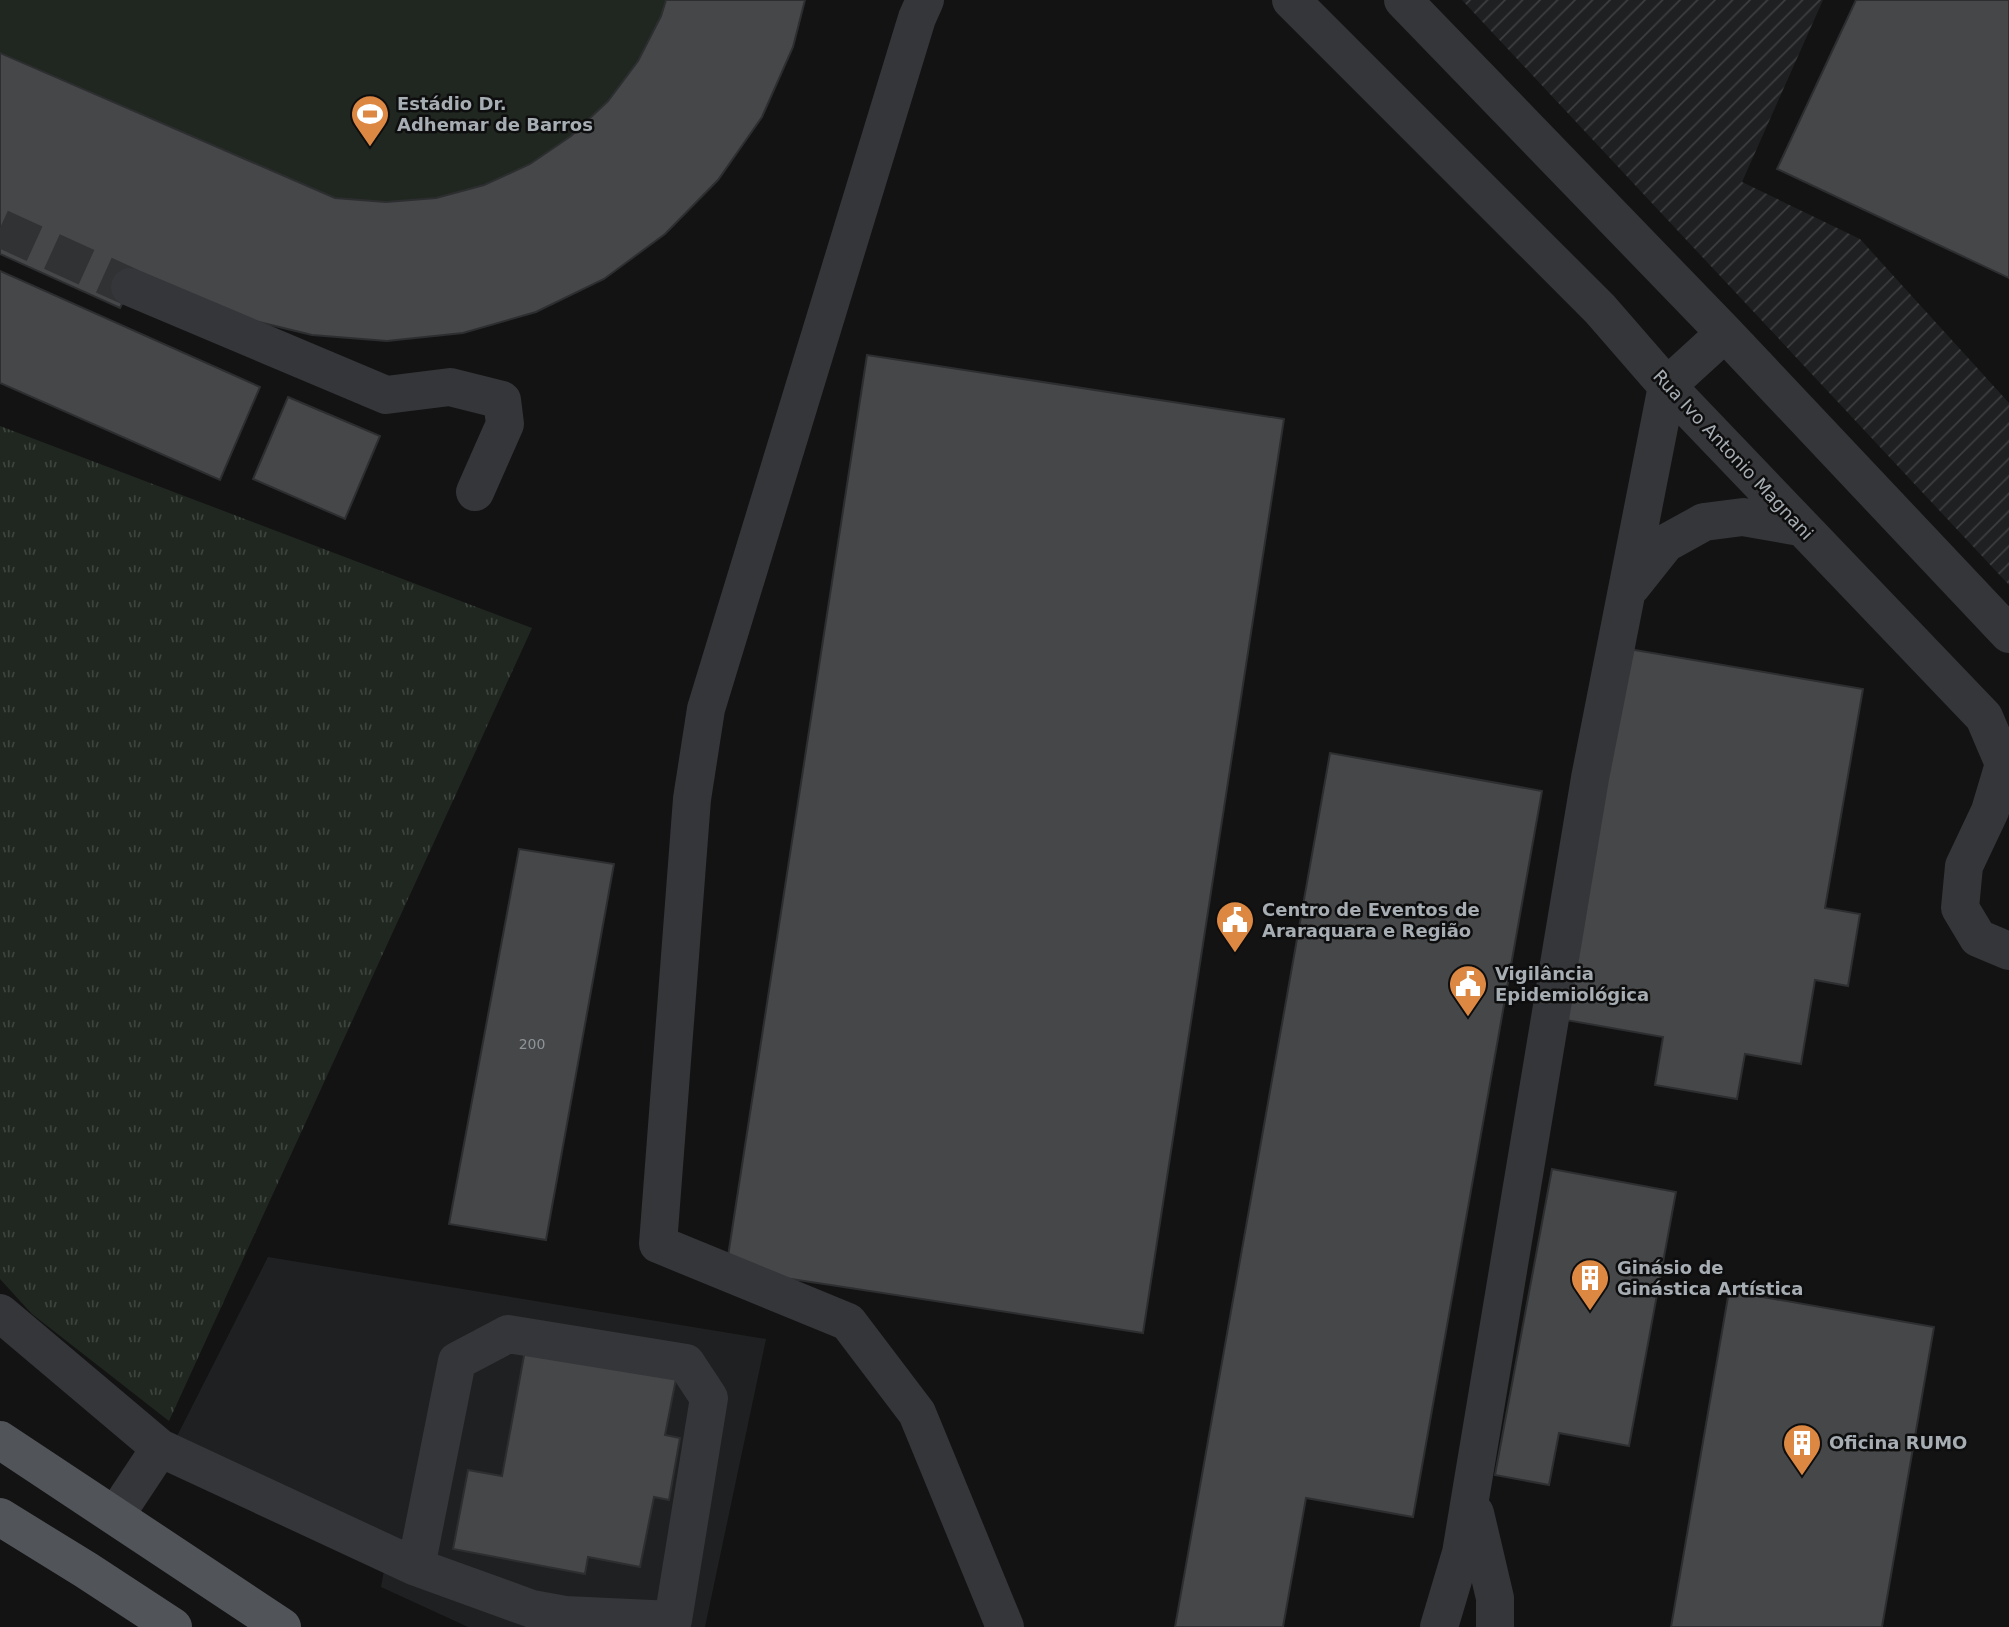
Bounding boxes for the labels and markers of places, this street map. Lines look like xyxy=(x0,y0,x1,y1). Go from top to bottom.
sports icon: Estádio Dr. Adhemar de Barros xyxy=(349,93,391,148)
place label: Estádio Dr. Adhemar de Barros xyxy=(397,93,593,135)
public building icon: Centro de Eventos de Araraquara e Região xyxy=(1214,899,1256,954)
place label: Centro de Eventos de Araraquara e Região xyxy=(1262,899,1480,941)
public building icon: Vigilância Epidemiológica xyxy=(1447,963,1489,1018)
place label: Vigilância Epidemiológica xyxy=(1495,963,1649,1005)
building icon: Ginásio de Ginástica Artística xyxy=(1569,1257,1611,1312)
place label: Ginásio de Ginástica Artística xyxy=(1617,1257,1803,1299)
building icon: Oficina RUMO xyxy=(1781,1422,1823,1477)
place label: Oficina RUMO xyxy=(1829,1432,1967,1453)

